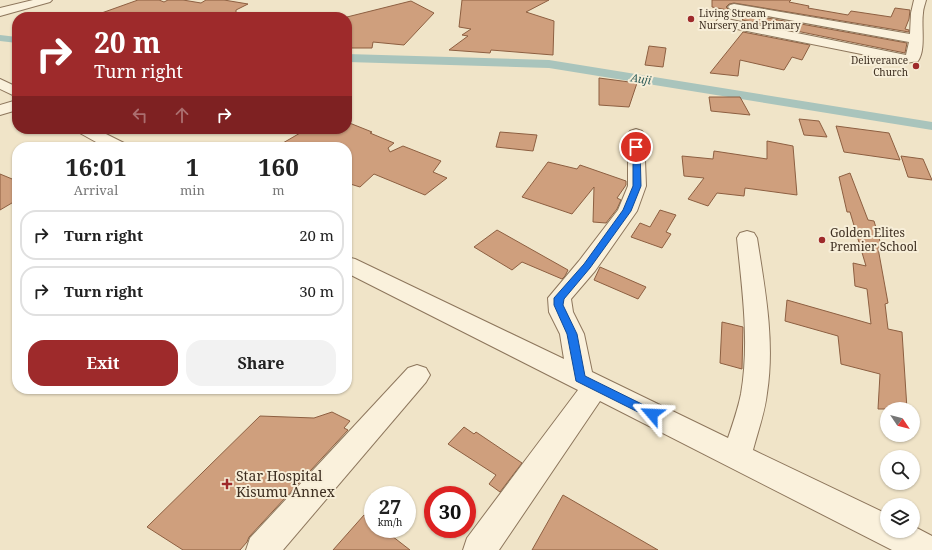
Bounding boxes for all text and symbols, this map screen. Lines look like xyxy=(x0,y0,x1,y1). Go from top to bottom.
place label: Living Stream Nursery and Primary xyxy=(699,6,801,32)
marker: Living Stream Nursery and Primary xyxy=(686,14,696,24)
text: 20 m xyxy=(94,23,161,61)
icon: right xyxy=(28,28,80,80)
place label: Deliverance Church xyxy=(851,53,909,79)
text: Turn right xyxy=(94,59,183,83)
marker: Deliverance Church xyxy=(911,61,921,71)
water label: Auji xyxy=(629,69,653,88)
icon: left xyxy=(129,104,151,126)
icon: ahead xyxy=(171,104,193,126)
icon: right xyxy=(213,104,235,126)
pin xyxy=(619,130,653,164)
icon: arrive xyxy=(625,136,647,158)
text: 16:01 xyxy=(65,150,127,183)
text: 1 xyxy=(186,150,199,183)
text: 160 xyxy=(258,150,299,183)
text: Arrival xyxy=(74,181,118,199)
text: min xyxy=(180,181,205,199)
text: m xyxy=(272,181,285,199)
icon: right xyxy=(30,224,52,246)
place label: Golden Elites Premier School xyxy=(830,224,918,255)
text: Turn right xyxy=(64,225,143,245)
text: 20 m xyxy=(299,225,334,245)
marker: Golden Elites Premier School xyxy=(817,235,827,245)
icon: right xyxy=(30,280,52,302)
text: Turn right xyxy=(64,281,143,301)
text: 30 m xyxy=(299,281,334,301)
button: Exit xyxy=(28,340,178,386)
button: Share xyxy=(186,340,336,386)
position arrow xyxy=(631,393,673,435)
north arrow xyxy=(880,402,920,442)
map controls xyxy=(880,402,920,538)
button: search xyxy=(880,450,920,490)
place label: Star Hospital Kisumu Annex xyxy=(236,466,336,501)
marker: Star Hospital Kisumu Annex xyxy=(221,478,233,490)
speed limit sign: 30 xyxy=(424,486,476,538)
text: 27 xyxy=(379,493,401,520)
button: layers xyxy=(880,498,920,538)
text: km/h xyxy=(378,515,402,529)

